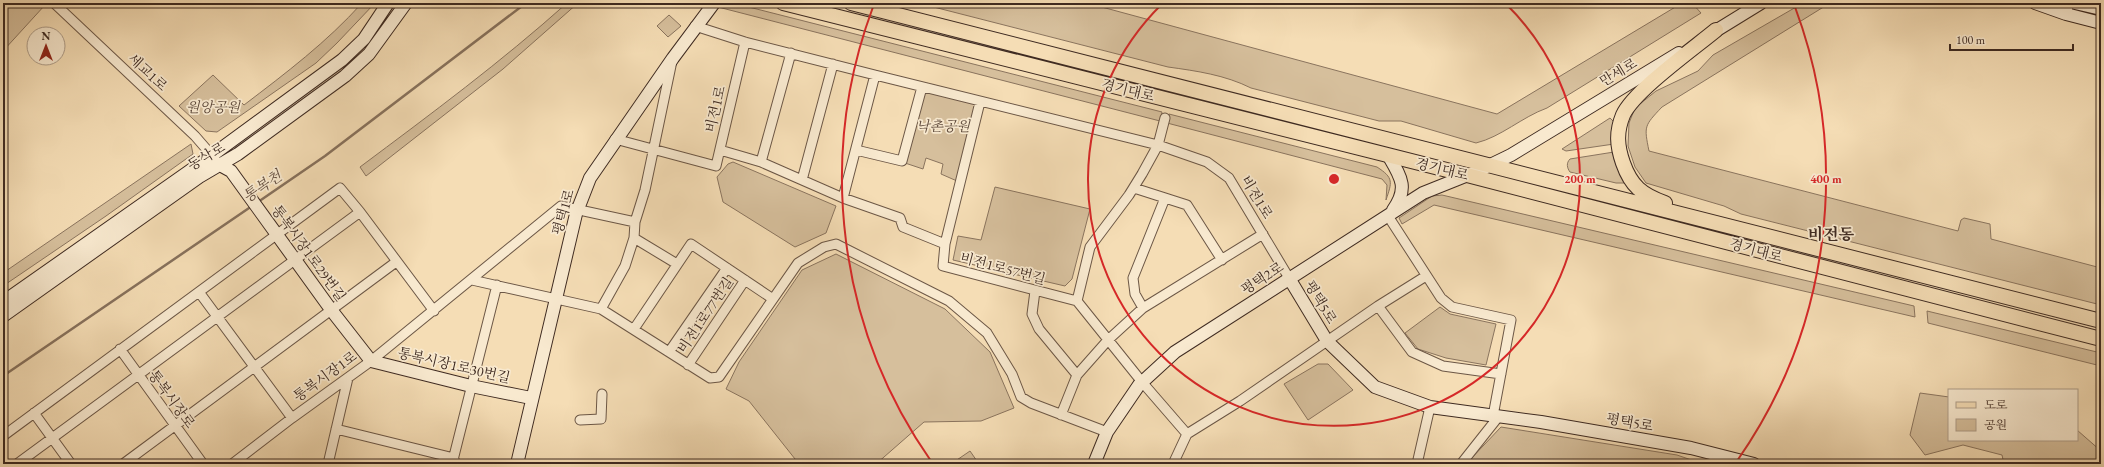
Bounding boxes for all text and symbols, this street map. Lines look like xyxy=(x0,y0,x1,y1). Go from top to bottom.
north arrow xyxy=(26,26,66,66)
scale bar xyxy=(1950,26,2073,52)
text: N xyxy=(42,29,51,43)
text: 100 m xyxy=(1956,32,1986,48)
street label: 세교1로 xyxy=(125,49,172,95)
street label: 만세로 xyxy=(1596,54,1640,90)
street label: 경기대로 xyxy=(1100,75,1157,105)
street label: 비전1로 xyxy=(701,83,729,134)
park label: 원앙공원 xyxy=(186,98,242,116)
park label: 낙촌공원 xyxy=(916,117,972,135)
street label: 동삭로 xyxy=(184,138,228,174)
street label: 경기대로 xyxy=(1414,154,1471,184)
water label: 통복천 xyxy=(239,165,287,206)
text: 200 m xyxy=(1564,171,1596,187)
text: 400 m xyxy=(1810,171,1842,187)
street label: 비전1로 xyxy=(1237,172,1277,222)
centre of rings xyxy=(1327,172,1341,186)
street label: 평택1로 xyxy=(548,186,578,237)
street label: 통복시장1로29번길 xyxy=(268,201,350,305)
district label: 비전동 xyxy=(1808,224,1855,245)
street label: 경기대로 xyxy=(1728,234,1785,266)
street label: 비전1로57번길 xyxy=(958,248,1048,288)
street label: 평택2로 xyxy=(1237,257,1287,298)
street label: 비전1로77번길 xyxy=(673,274,737,356)
street label: 평택5로 xyxy=(1301,277,1341,327)
street label: 통복시장1로30번길 xyxy=(396,343,512,387)
street label: 통복시장1로 xyxy=(290,347,361,405)
street label: 통복시장로 xyxy=(145,366,199,432)
legend xyxy=(1948,389,2078,441)
text: 도로 xyxy=(1984,397,2008,413)
street label: 평택5로 xyxy=(1605,409,1655,435)
text: 공원 xyxy=(1984,417,2007,433)

